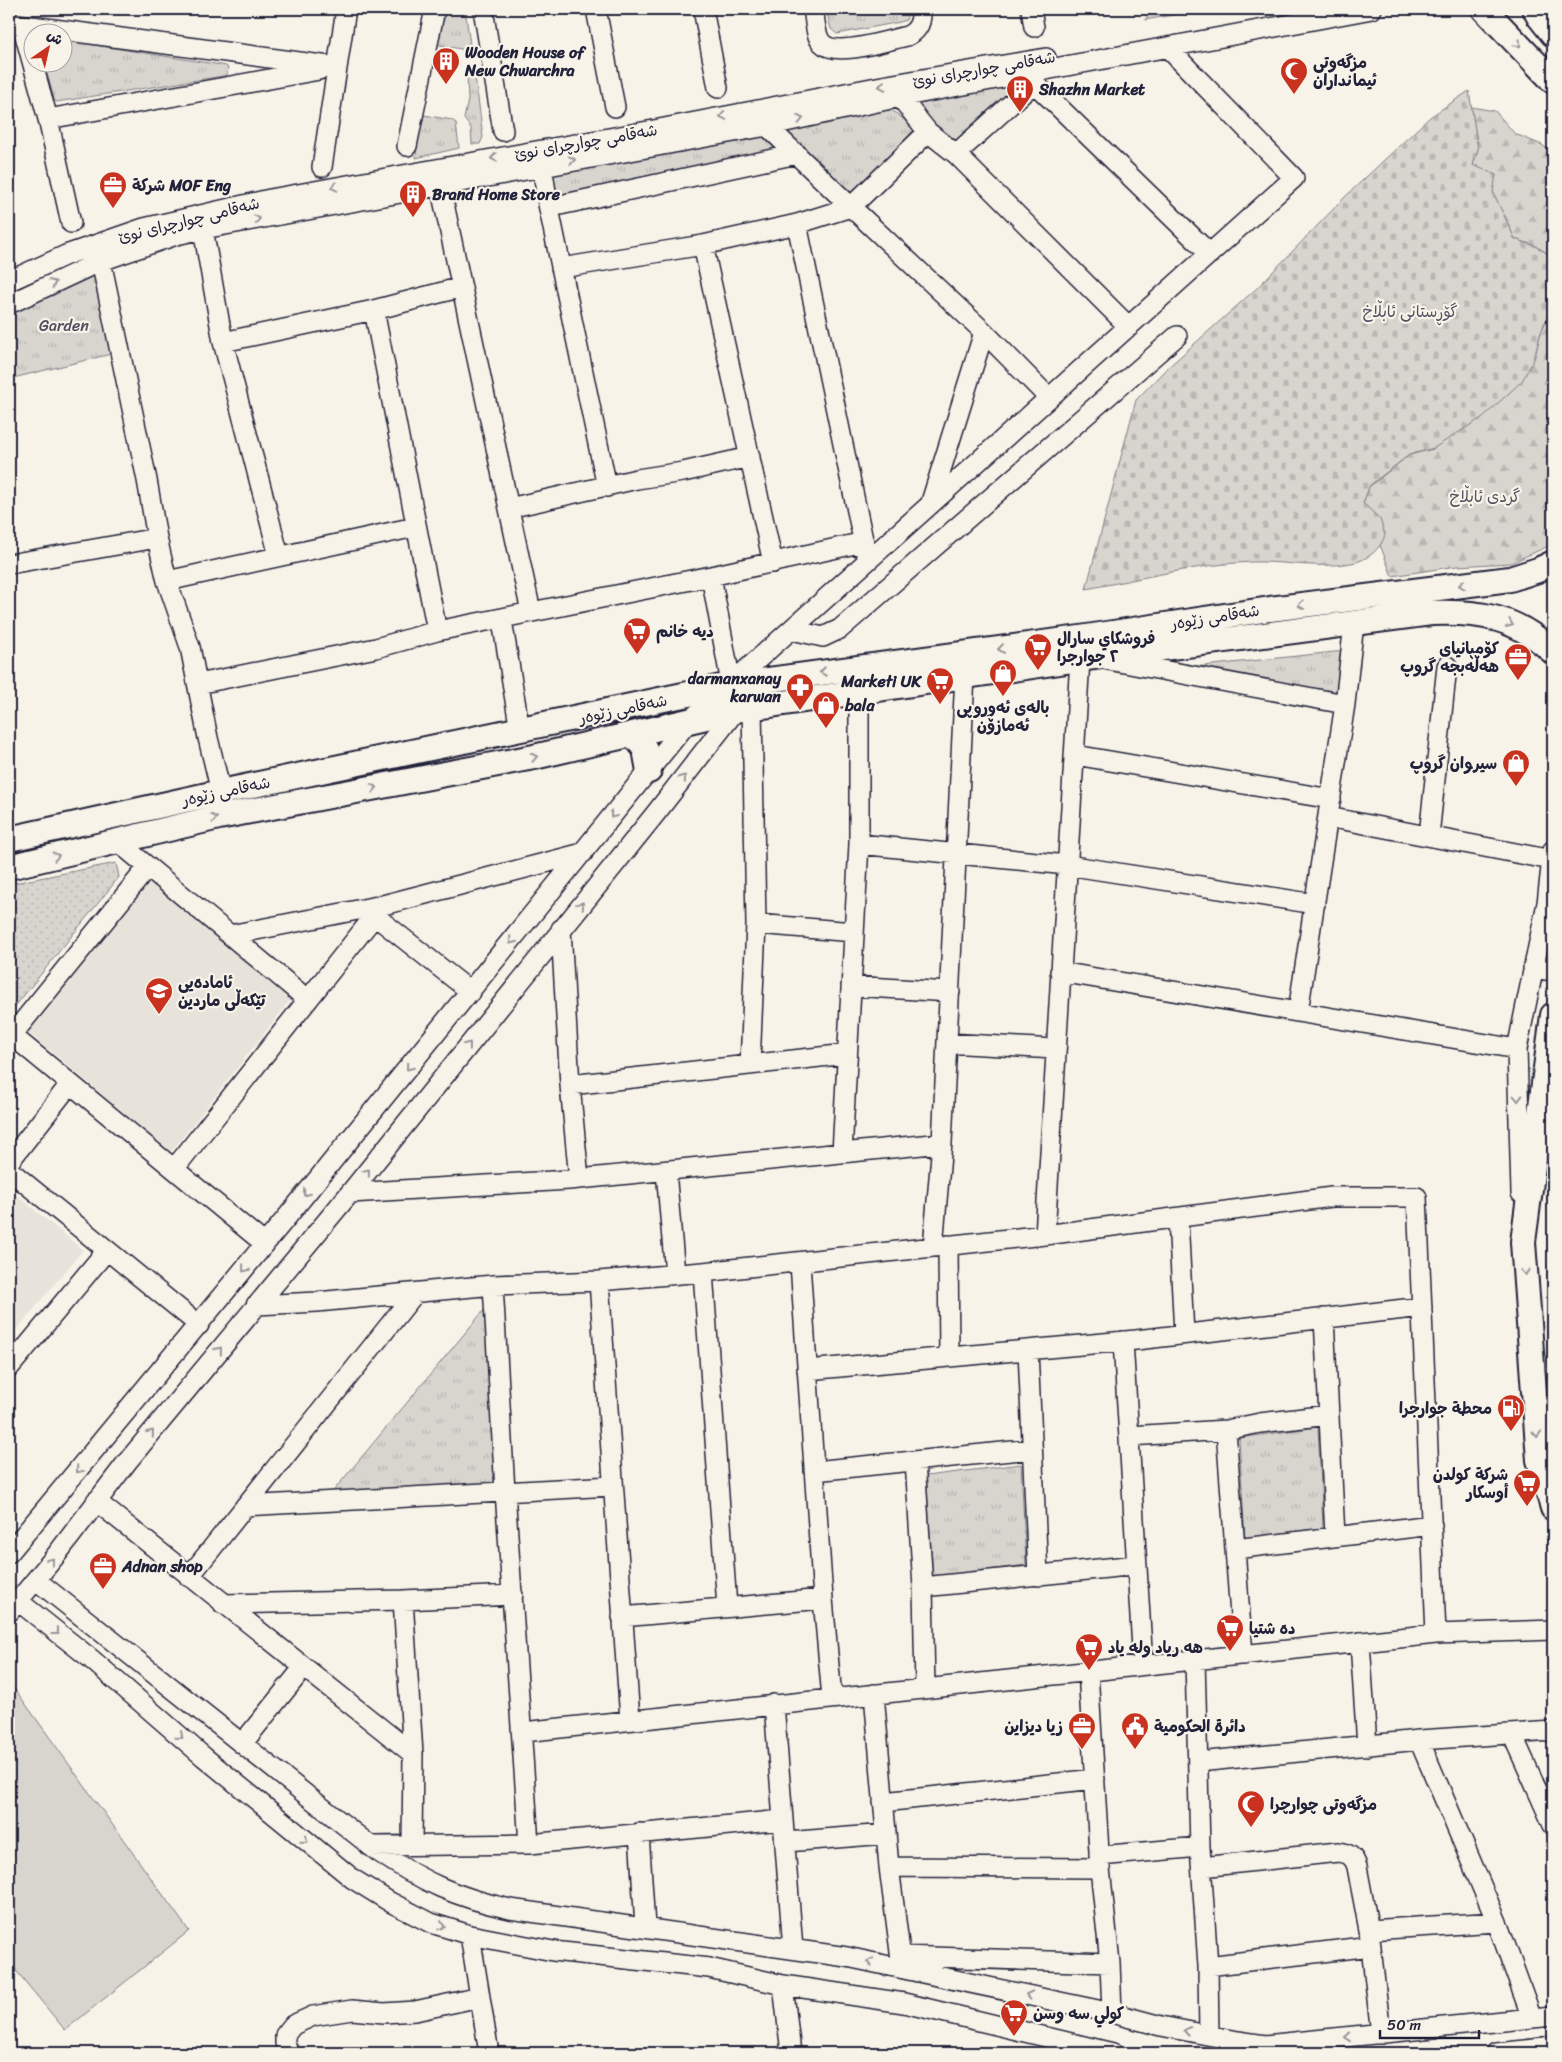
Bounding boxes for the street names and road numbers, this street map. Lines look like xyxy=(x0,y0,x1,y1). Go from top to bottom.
street label: شەقامی چوارچرای نوێ xyxy=(910,42,1058,96)
street label: شەقامی چوارچرای نوێ xyxy=(512,115,660,169)
street label: شەقامی چوارچرای نوێ xyxy=(115,188,263,252)
street label: شەقامی زێوەر xyxy=(1166,596,1262,639)
street label: شەقامی زێوەر xyxy=(574,685,670,733)
street label: شەقامی زێوەر xyxy=(177,767,273,815)

